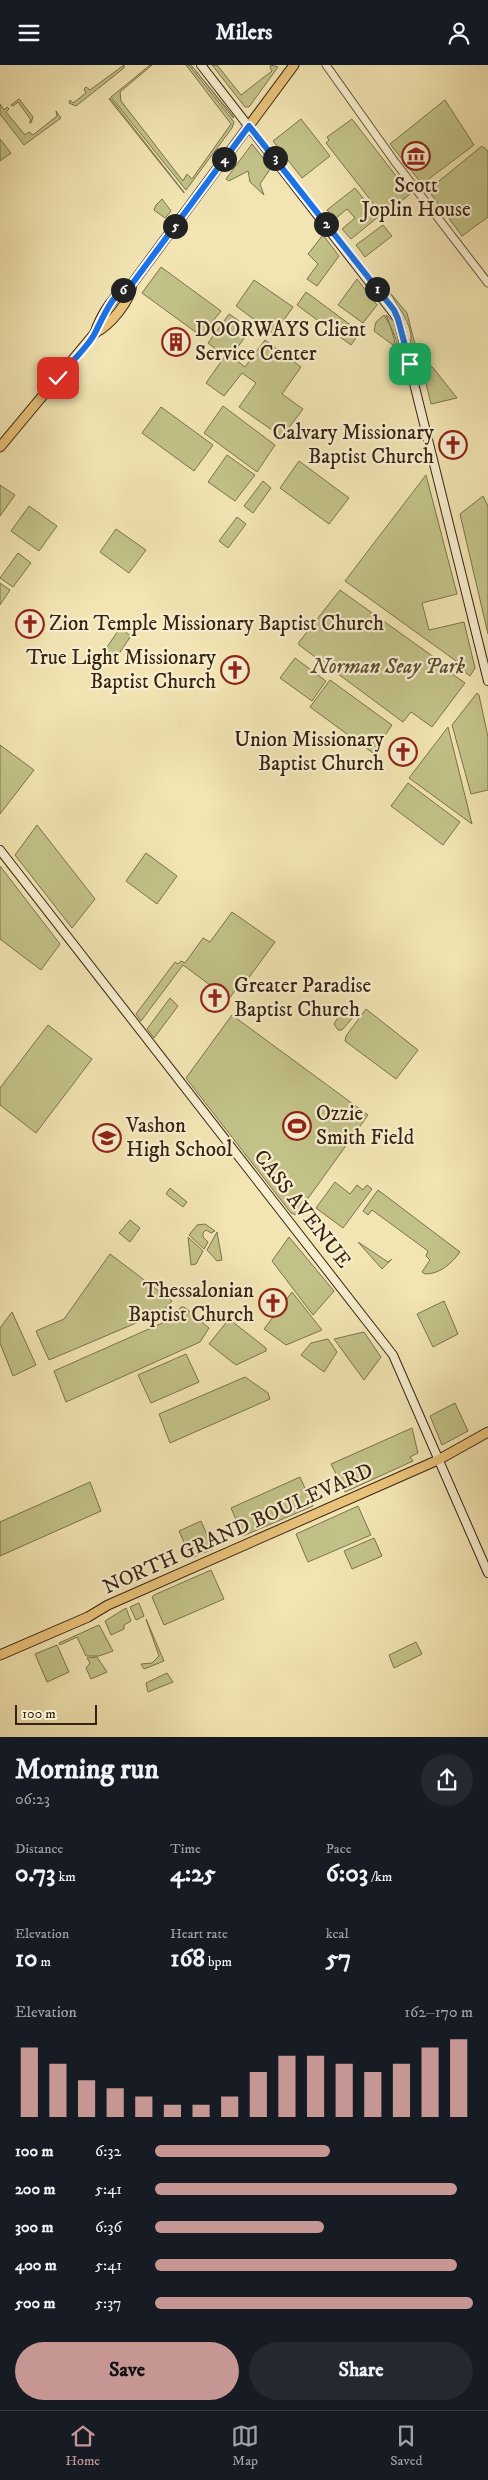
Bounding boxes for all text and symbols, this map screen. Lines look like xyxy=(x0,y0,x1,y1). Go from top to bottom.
icon: menu xyxy=(15,19,43,47)
text: Milers xyxy=(216,19,272,46)
icon: person xyxy=(445,19,473,47)
museum icon: Scott Joplin House xyxy=(401,141,431,171)
pin: 3 xyxy=(262,145,288,171)
pin: 4 xyxy=(212,147,236,171)
text: 3 xyxy=(273,149,278,167)
text: 4 xyxy=(220,150,229,168)
place label: Scott Joplin House xyxy=(359,173,471,223)
pin: 2 xyxy=(314,211,338,237)
pin: 5 xyxy=(162,213,188,239)
text: 2 xyxy=(323,215,330,233)
text: 5 xyxy=(172,217,179,235)
pin: 6 xyxy=(110,277,136,303)
pin: 1 xyxy=(364,277,390,301)
text: 1 xyxy=(375,280,380,298)
text: 6 xyxy=(120,281,127,299)
place label: DOORWAYS Client Service Center xyxy=(195,317,366,367)
building icon: DOORWAYS Client Service Center xyxy=(161,327,191,357)
pin xyxy=(389,343,431,385)
icon: arrive xyxy=(396,350,424,378)
pin xyxy=(37,357,79,399)
icon: check xyxy=(44,364,72,392)
place label: Calvary Missionary Baptist Church xyxy=(273,420,435,470)
church icon: Calvary Missionary Baptist Church xyxy=(438,430,468,460)
church icon: Zion Temple Missionary Baptist Church xyxy=(15,609,45,639)
place label: Zion Temple Missionary Baptist Church xyxy=(49,611,384,637)
place label: True Light Missionary Baptist Church xyxy=(26,645,217,695)
park label: Norman Seay Park xyxy=(310,654,465,680)
church icon: True Light Missionary Baptist Church xyxy=(220,655,250,685)
place label: Union Missionary Baptist Church xyxy=(234,727,385,777)
church icon: Union Missionary Baptist Church xyxy=(388,737,418,767)
place label: Greater Paradise Baptist Church xyxy=(234,973,372,1023)
church icon: Greater Paradise Baptist Church xyxy=(200,983,230,1013)
place label: Ozzie Smith Field xyxy=(316,1101,415,1151)
sports icon: Ozzie Smith Field xyxy=(282,1111,312,1141)
place label: Vashon High School xyxy=(125,1113,233,1163)
school or university icon: Vashon High School xyxy=(92,1123,122,1153)
street label: CASS AVENUE xyxy=(248,1145,356,1274)
place label: Thessalonian Baptist Church xyxy=(128,1278,254,1328)
church icon: Thessalonian Baptist Church xyxy=(258,1288,288,1318)
street label: NORTH GRAND BOULEVARD xyxy=(99,1458,377,1600)
scale bar xyxy=(15,1703,98,1726)
text: 100 m xyxy=(22,1705,56,1723)
text: Morning run xyxy=(15,1752,159,1787)
button: share xyxy=(421,1754,473,1806)
text: 06:23 xyxy=(15,1789,50,1809)
text: Distance xyxy=(15,1840,63,1858)
text: Time xyxy=(170,1840,201,1858)
text: Pace xyxy=(326,1840,352,1858)
text: 0.73 xyxy=(15,1858,55,1889)
text: 4:25 xyxy=(170,1858,216,1889)
text: 6:03 xyxy=(326,1858,368,1889)
text: km xyxy=(55,1868,76,1886)
text: /km xyxy=(368,1868,392,1886)
text: Elevation xyxy=(15,1925,69,1943)
text: Heart rate xyxy=(170,1925,228,1943)
text: kcal xyxy=(326,1925,349,1943)
text: 10 xyxy=(15,1943,38,1974)
text: 168 xyxy=(170,1943,205,1974)
text: 57 xyxy=(326,1943,351,1974)
text: m xyxy=(38,1953,51,1971)
text: bpm xyxy=(205,1953,232,1971)
text: Elevation xyxy=(15,2002,77,2022)
text: 162–170 m xyxy=(404,2002,473,2022)
text: 100 m xyxy=(15,2141,54,2161)
text: 6:32 xyxy=(95,2141,121,2161)
text: 200 m xyxy=(15,2179,56,2199)
text: 5:41 xyxy=(95,2179,122,2199)
text: 300 m xyxy=(15,2217,54,2237)
text: 6:36 xyxy=(95,2217,122,2237)
text: 400 m xyxy=(15,2255,57,2275)
text: 5:41 xyxy=(95,2255,122,2275)
text: 500 m xyxy=(15,2293,56,2313)
text: 5:37 xyxy=(95,2293,122,2313)
button: Save xyxy=(15,2342,239,2400)
button: Share xyxy=(249,2342,473,2400)
tab: Home xyxy=(66,2422,100,2470)
tab: Map xyxy=(231,2422,259,2470)
tab: Saved xyxy=(390,2422,422,2470)

